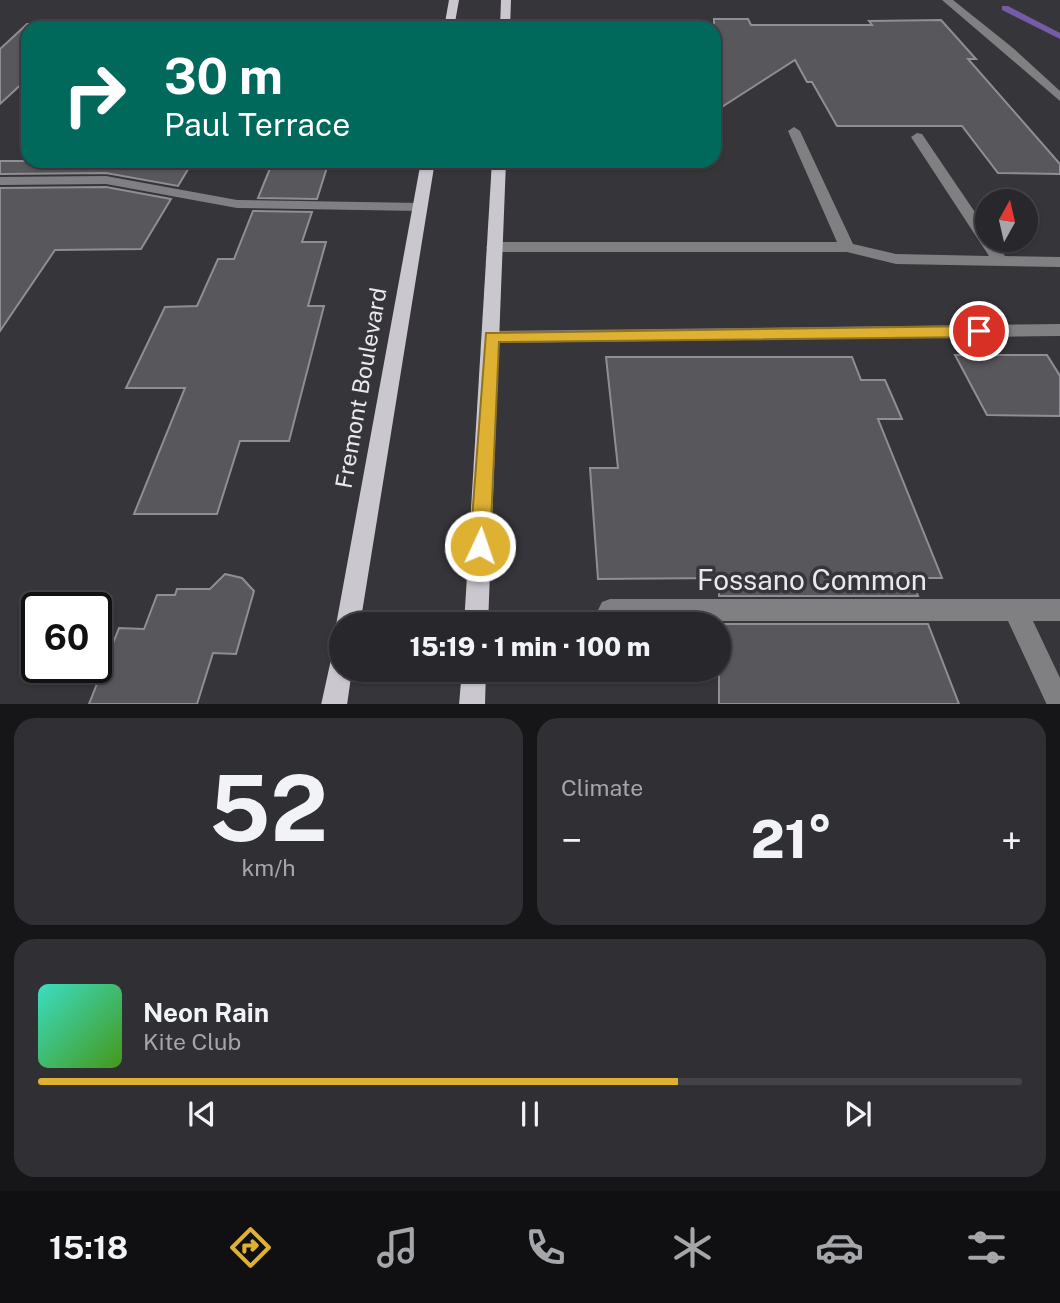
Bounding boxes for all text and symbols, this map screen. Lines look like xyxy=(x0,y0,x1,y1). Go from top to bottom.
text: 30 m xyxy=(164,47,283,105)
icon: right xyxy=(49,49,140,140)
text: Paul Terrace xyxy=(164,106,350,143)
north arrow xyxy=(975,189,1038,252)
map controls xyxy=(975,189,1038,252)
street label: Fremont Boulevard xyxy=(330,285,391,490)
pin xyxy=(949,301,1009,361)
icon: arrive xyxy=(960,312,998,350)
position arrow xyxy=(443,509,517,583)
street label: Fossano Common xyxy=(697,563,927,596)
speed limit sign: 60 xyxy=(21,592,112,683)
text: 15:19 · 1 min · 100 m xyxy=(409,631,651,662)
text: 52 xyxy=(209,755,328,861)
text: Climate xyxy=(561,774,643,801)
text: 21° xyxy=(751,809,832,870)
text: − xyxy=(561,818,582,863)
text: + xyxy=(1001,818,1022,863)
text: km/h xyxy=(241,854,296,881)
text: Neon Rain xyxy=(143,997,269,1028)
text: Kite Club xyxy=(143,1028,241,1055)
icon: previous xyxy=(183,1095,221,1133)
icon: pause xyxy=(511,1095,549,1133)
icon: next xyxy=(839,1095,877,1133)
icon: directions xyxy=(226,1223,275,1272)
icon: music xyxy=(373,1223,422,1272)
icon: phone xyxy=(521,1223,570,1272)
icon: climate xyxy=(668,1223,717,1272)
icon: car xyxy=(815,1223,864,1272)
icon: filters xyxy=(962,1223,1011,1272)
text: 15:18 xyxy=(49,1229,128,1266)

